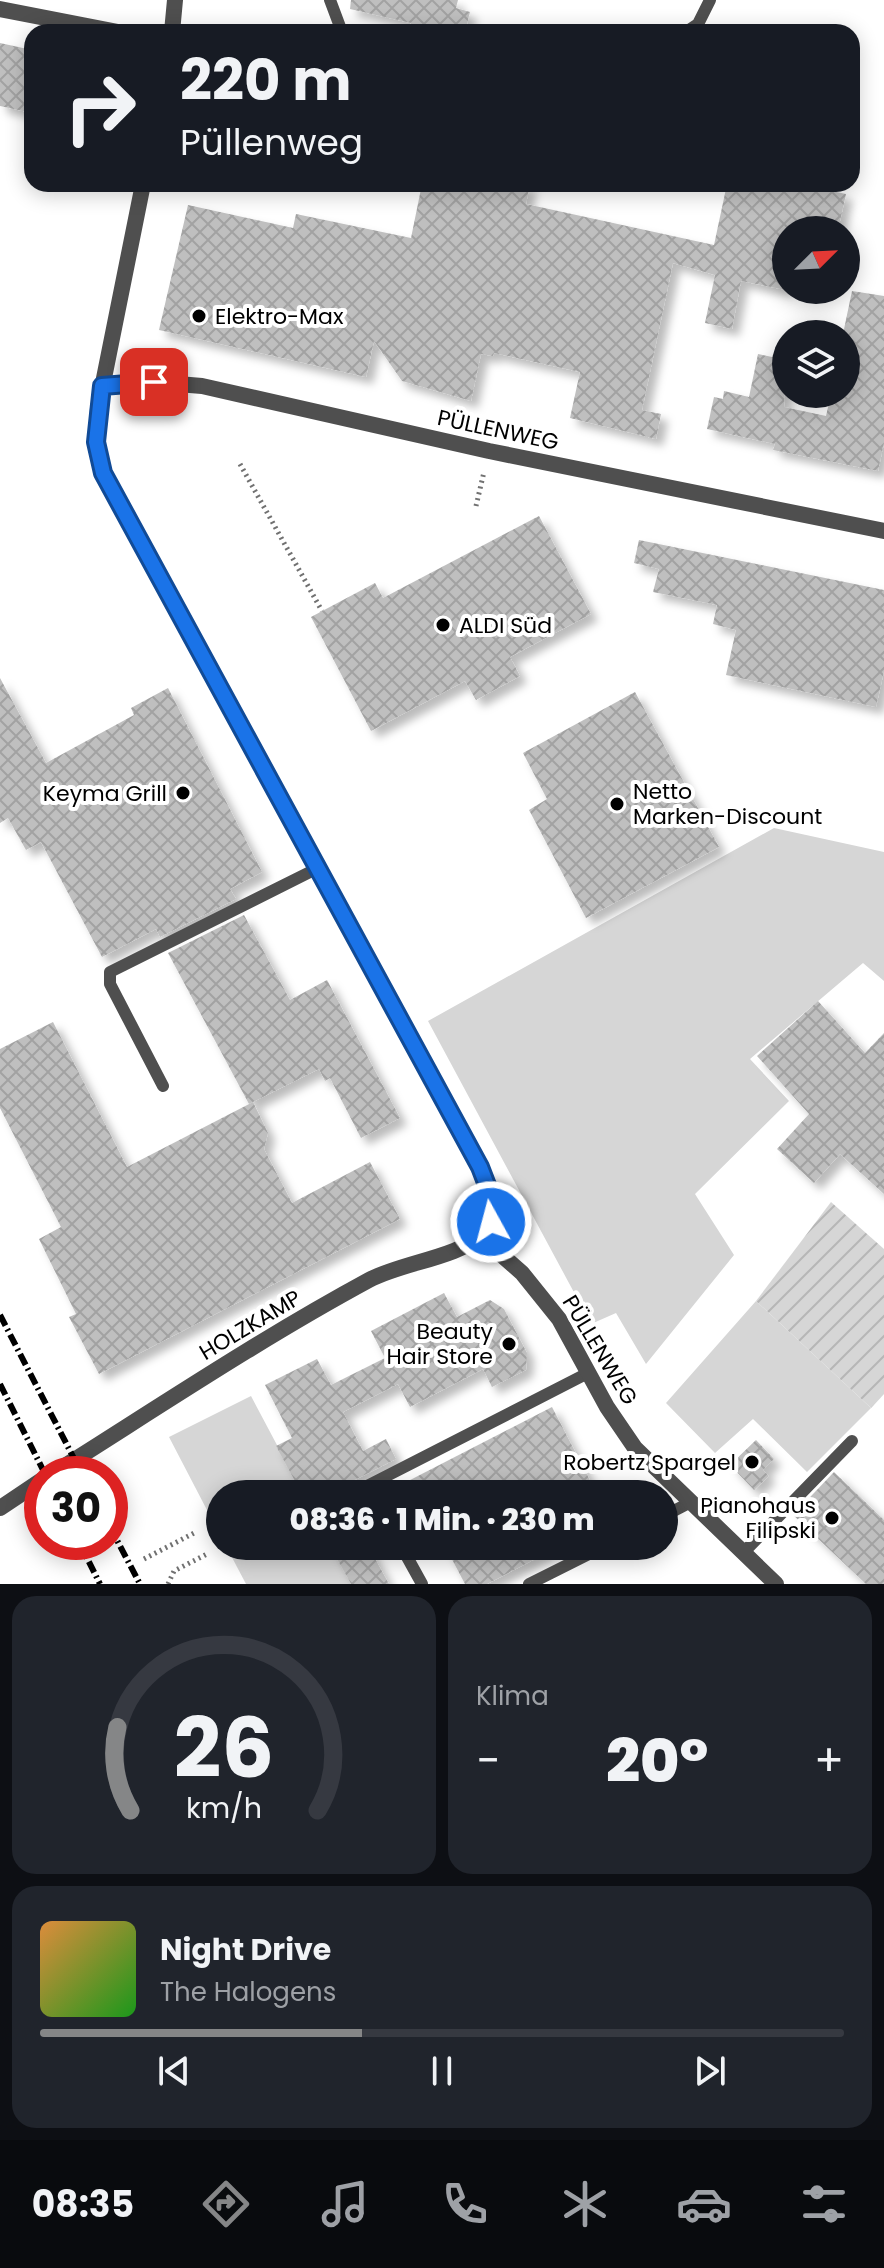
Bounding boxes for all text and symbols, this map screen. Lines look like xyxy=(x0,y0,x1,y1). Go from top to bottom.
text: 220 m xyxy=(180,41,352,120)
icon: right xyxy=(48,56,152,160)
text: Püllenweg xyxy=(180,117,363,168)
north arrow xyxy=(772,216,860,304)
map controls xyxy=(772,216,860,408)
place label: Elektro-Max xyxy=(215,301,344,332)
marker: Elektro-Max xyxy=(190,307,208,325)
button: layers xyxy=(772,320,860,408)
pin xyxy=(120,348,188,416)
icon: arrive xyxy=(132,360,176,404)
street label: PÜLLENWEG xyxy=(435,402,561,458)
place label: ALDI Süd xyxy=(459,610,552,641)
marker: ALDI Süd xyxy=(434,616,452,634)
place label: Netto Marken-Discount xyxy=(633,776,822,832)
place label: Keyma Grill xyxy=(43,778,167,809)
marker: Keyma Grill xyxy=(174,784,192,802)
marker: Netto Marken-Discount xyxy=(608,795,626,813)
position arrow xyxy=(449,1180,533,1264)
street label: HOLZKAMP xyxy=(193,1282,307,1368)
street label: PÜLLENWEG xyxy=(555,1289,645,1411)
place label: Beauty Hair Store xyxy=(387,1316,494,1372)
marker: Beauty Hair Store xyxy=(500,1335,518,1353)
place label: Robertz Spargel xyxy=(563,1447,736,1478)
marker: Robertz Spargel xyxy=(743,1453,761,1471)
speed limit sign: 30 xyxy=(24,1456,128,1560)
place label: Pianohaus Filipski xyxy=(700,1490,816,1546)
text: 08:36 · 1 Min. · 230 m xyxy=(289,1498,595,1541)
marker: Pianohaus Filipski xyxy=(823,1509,841,1527)
text: Klima xyxy=(476,1678,549,1714)
text: 26 xyxy=(174,1690,274,1806)
text: 20° xyxy=(606,1719,708,1803)
text: − xyxy=(476,1730,500,1791)
text: + xyxy=(814,1730,844,1791)
text: km/h xyxy=(186,1788,262,1828)
text: Night Drive xyxy=(160,1928,331,1971)
text: The Halogens xyxy=(160,1974,336,2010)
icon: previous xyxy=(152,2049,196,2093)
icon: pause xyxy=(420,2049,464,2093)
icon: next xyxy=(688,2049,732,2093)
icon: directions xyxy=(198,2176,254,2232)
icon: music xyxy=(317,2176,373,2232)
icon: phone xyxy=(437,2176,493,2232)
icon: climate xyxy=(557,2176,613,2232)
icon: car xyxy=(676,2176,732,2232)
icon: filters xyxy=(796,2176,852,2232)
text: 08:35 xyxy=(32,2179,134,2230)

